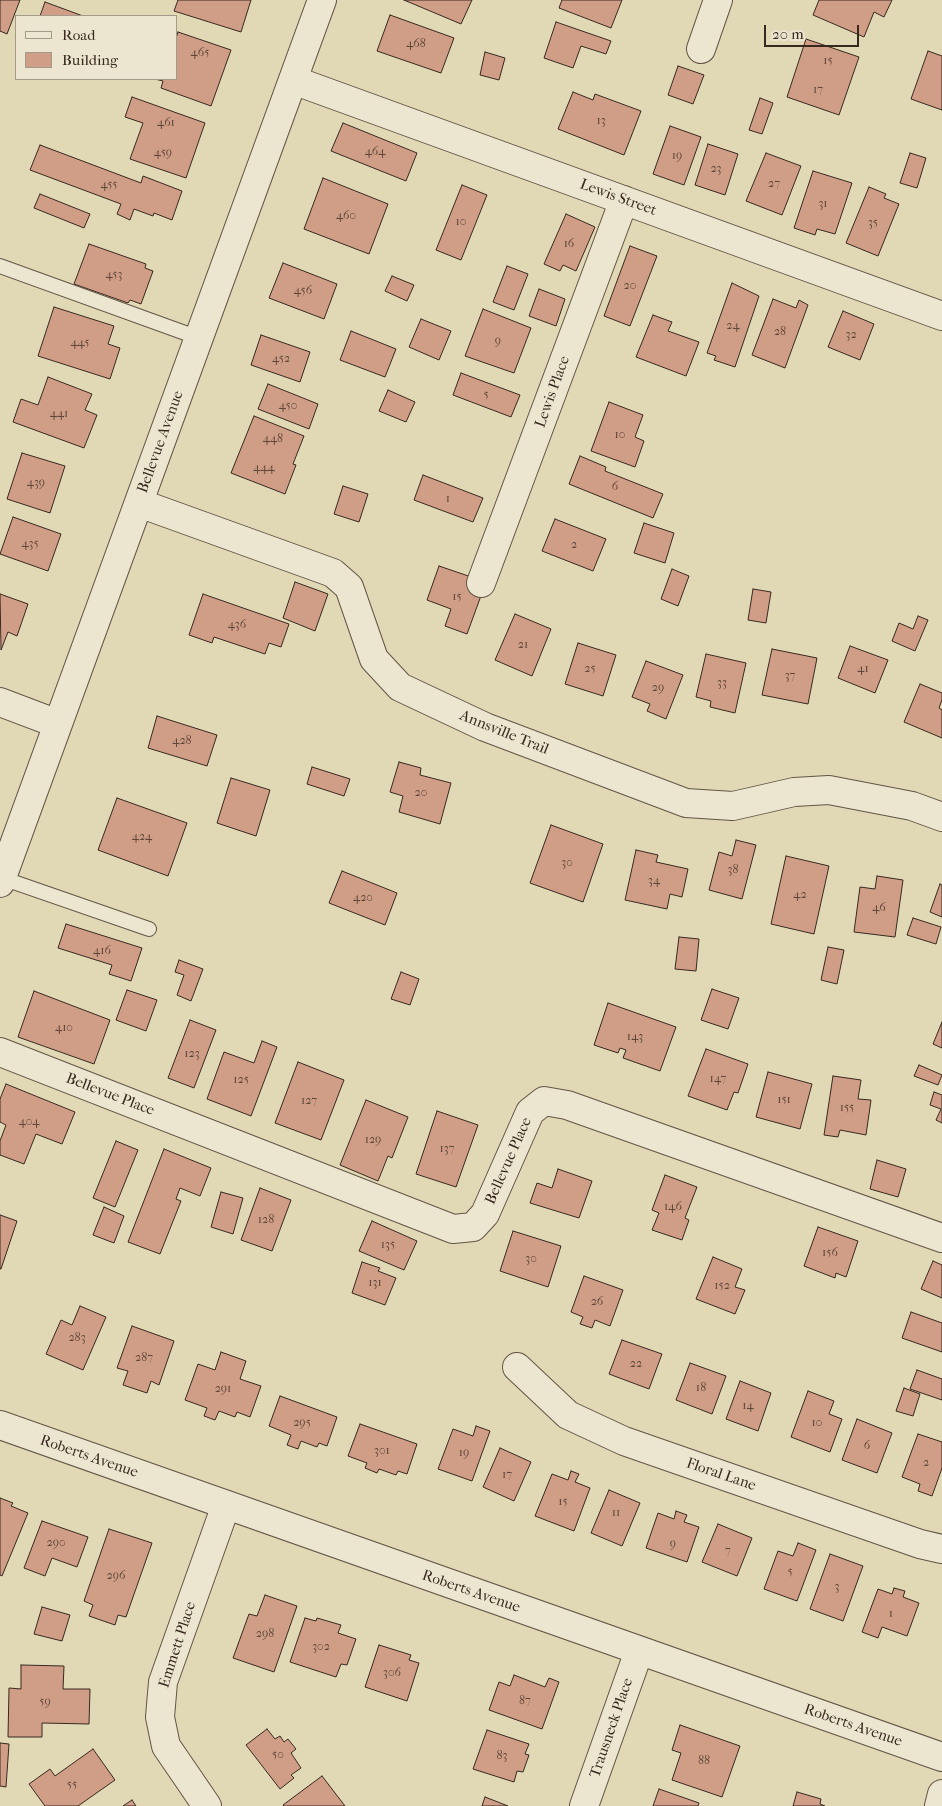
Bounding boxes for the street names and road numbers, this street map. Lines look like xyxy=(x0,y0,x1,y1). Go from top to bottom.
street label: Lewis Street xyxy=(577,176,659,220)
street label: Lewis Place xyxy=(532,354,574,430)
street label: Bellevue Avenue xyxy=(134,388,188,496)
street label: Annsville Trail xyxy=(457,707,551,759)
street label: Bellevue Place xyxy=(63,1070,157,1120)
street label: Bellevue Place xyxy=(482,1115,536,1207)
street label: Roberts Avenue xyxy=(38,1432,140,1482)
street label: Floral Lane xyxy=(684,1455,758,1495)
street label: Roberts Avenue xyxy=(420,1567,522,1617)
street label: Emmett Place xyxy=(156,1600,200,1690)
street label: Trausneck Place xyxy=(587,1676,637,1780)
street label: Roberts Avenue xyxy=(802,1701,904,1751)

